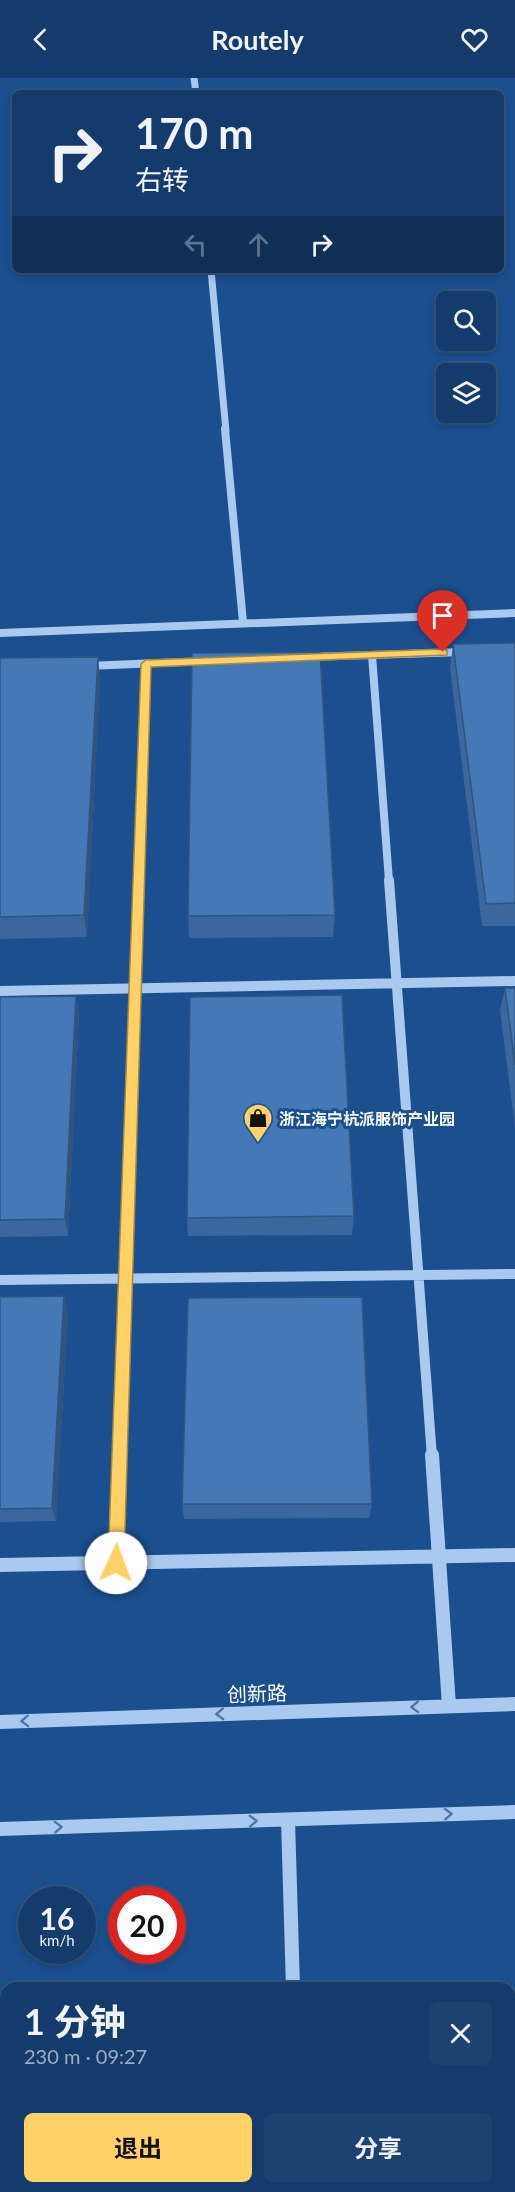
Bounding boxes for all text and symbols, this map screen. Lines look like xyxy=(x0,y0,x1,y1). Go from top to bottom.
icon: back xyxy=(24,23,57,56)
text: Routely xyxy=(211,23,304,56)
icon: heart xyxy=(458,23,491,56)
text: 170 m xyxy=(135,108,253,158)
icon: right xyxy=(36,114,114,192)
text: 右转 xyxy=(135,163,189,196)
icon: left xyxy=(179,228,212,261)
icon: ahead xyxy=(242,228,275,261)
icon: right xyxy=(305,228,338,261)
map controls xyxy=(436,291,496,423)
button: search xyxy=(436,291,496,351)
button: layers xyxy=(436,363,496,423)
pin xyxy=(417,590,468,652)
icon: arrive xyxy=(426,599,459,632)
shop icon: 浙江海宁杭派服饰产业园 xyxy=(242,1102,274,1144)
place label: 浙江海宁杭派服饰产业园 xyxy=(279,1109,455,1128)
position arrow xyxy=(84,1531,148,1595)
street label: 创新路 xyxy=(227,1680,287,1706)
one-way arrow xyxy=(410,1701,419,1714)
one-way arrow xyxy=(215,1708,224,1720)
one-way arrow xyxy=(20,1714,29,1727)
one-way arrow xyxy=(444,1808,453,1821)
one-way arrow xyxy=(249,1814,258,1827)
one-way arrow xyxy=(54,1821,63,1834)
speed limit sign: 20 xyxy=(108,1886,186,1964)
text: 16 xyxy=(40,1900,74,1936)
text: km/h xyxy=(39,1931,75,1949)
text: 1 分钟 xyxy=(24,1999,126,2043)
button: close xyxy=(429,2002,492,2065)
text: 230 m · 09:27 xyxy=(24,2044,147,2068)
button: 退出 xyxy=(24,2113,252,2182)
button: 分享 xyxy=(264,2113,492,2182)

